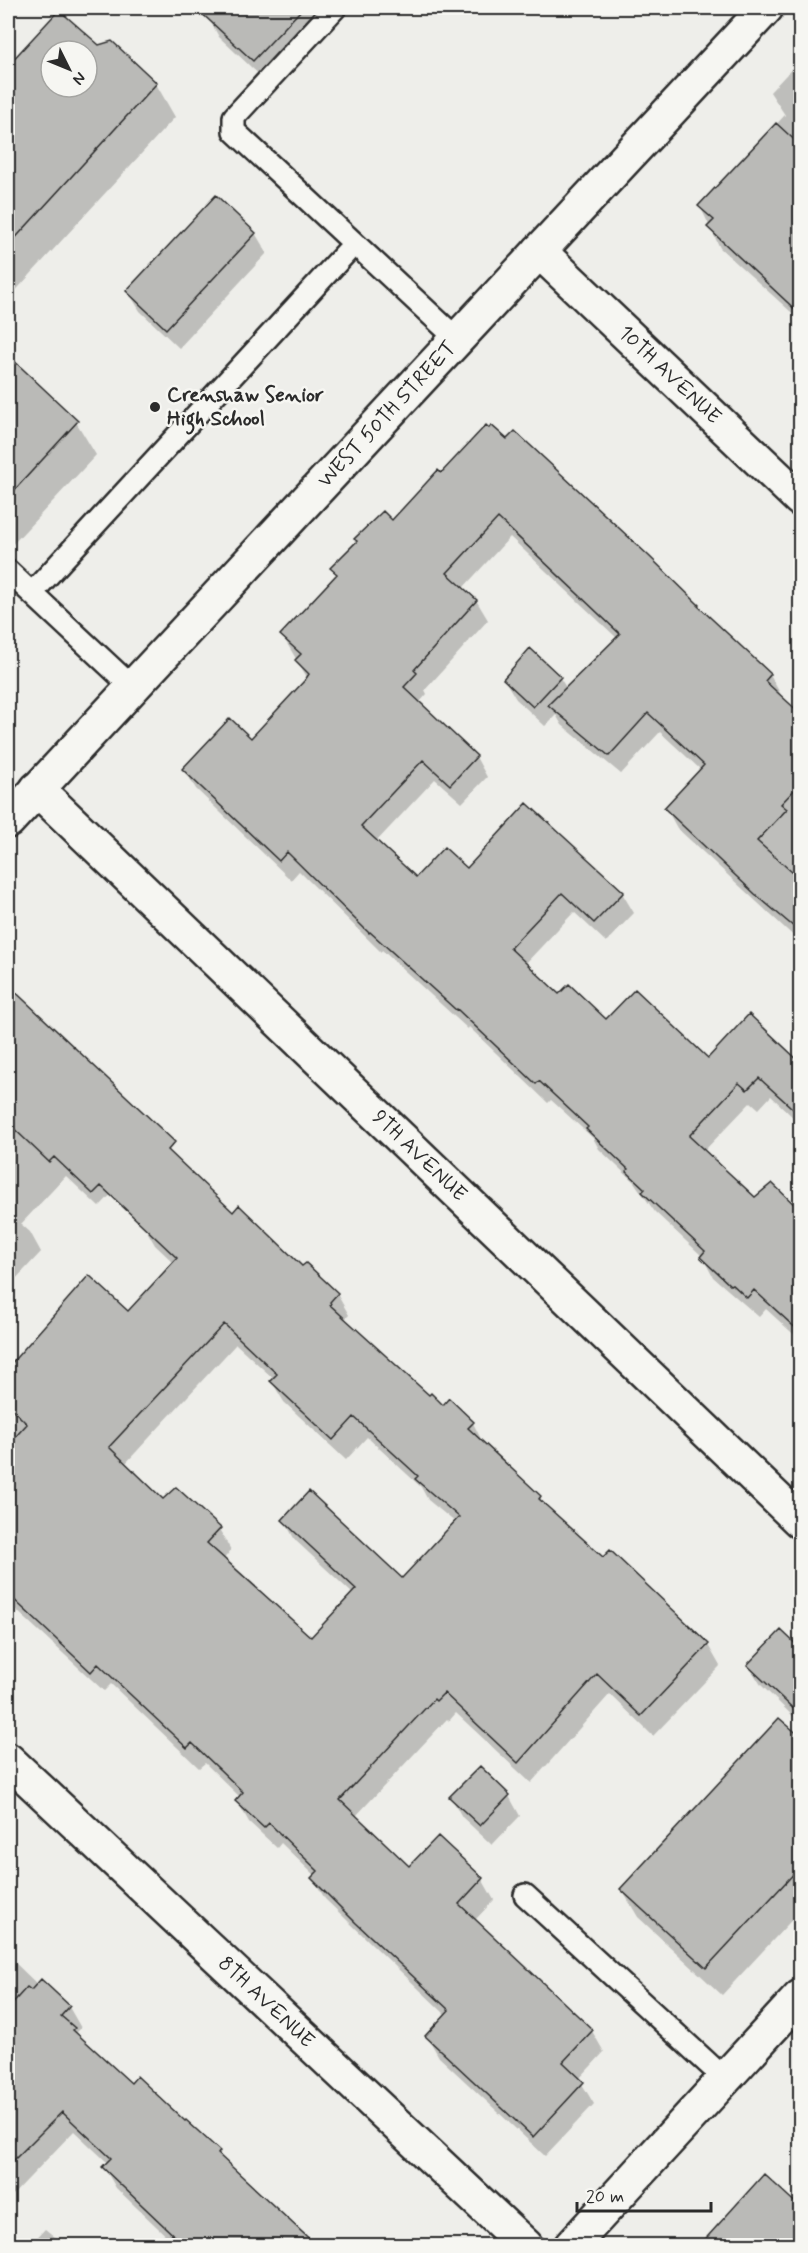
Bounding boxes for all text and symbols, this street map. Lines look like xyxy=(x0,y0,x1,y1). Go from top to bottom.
north arrow xyxy=(39,39,99,99)
text: N xyxy=(68,67,90,89)
street label: 10TH AVENUE xyxy=(612,319,727,431)
street label: WEST 50TH STREET xyxy=(312,335,463,494)
place label: Crenshaw Senior High School xyxy=(167,381,324,435)
marker: Crenshaw Senior High School xyxy=(148,400,162,414)
street label: 9TH AVENUE xyxy=(366,1104,473,1208)
street label: 8TH AVENUE xyxy=(212,1950,320,2054)
scale bar xyxy=(577,2175,710,2213)
text: 20 m xyxy=(586,2185,624,2209)

